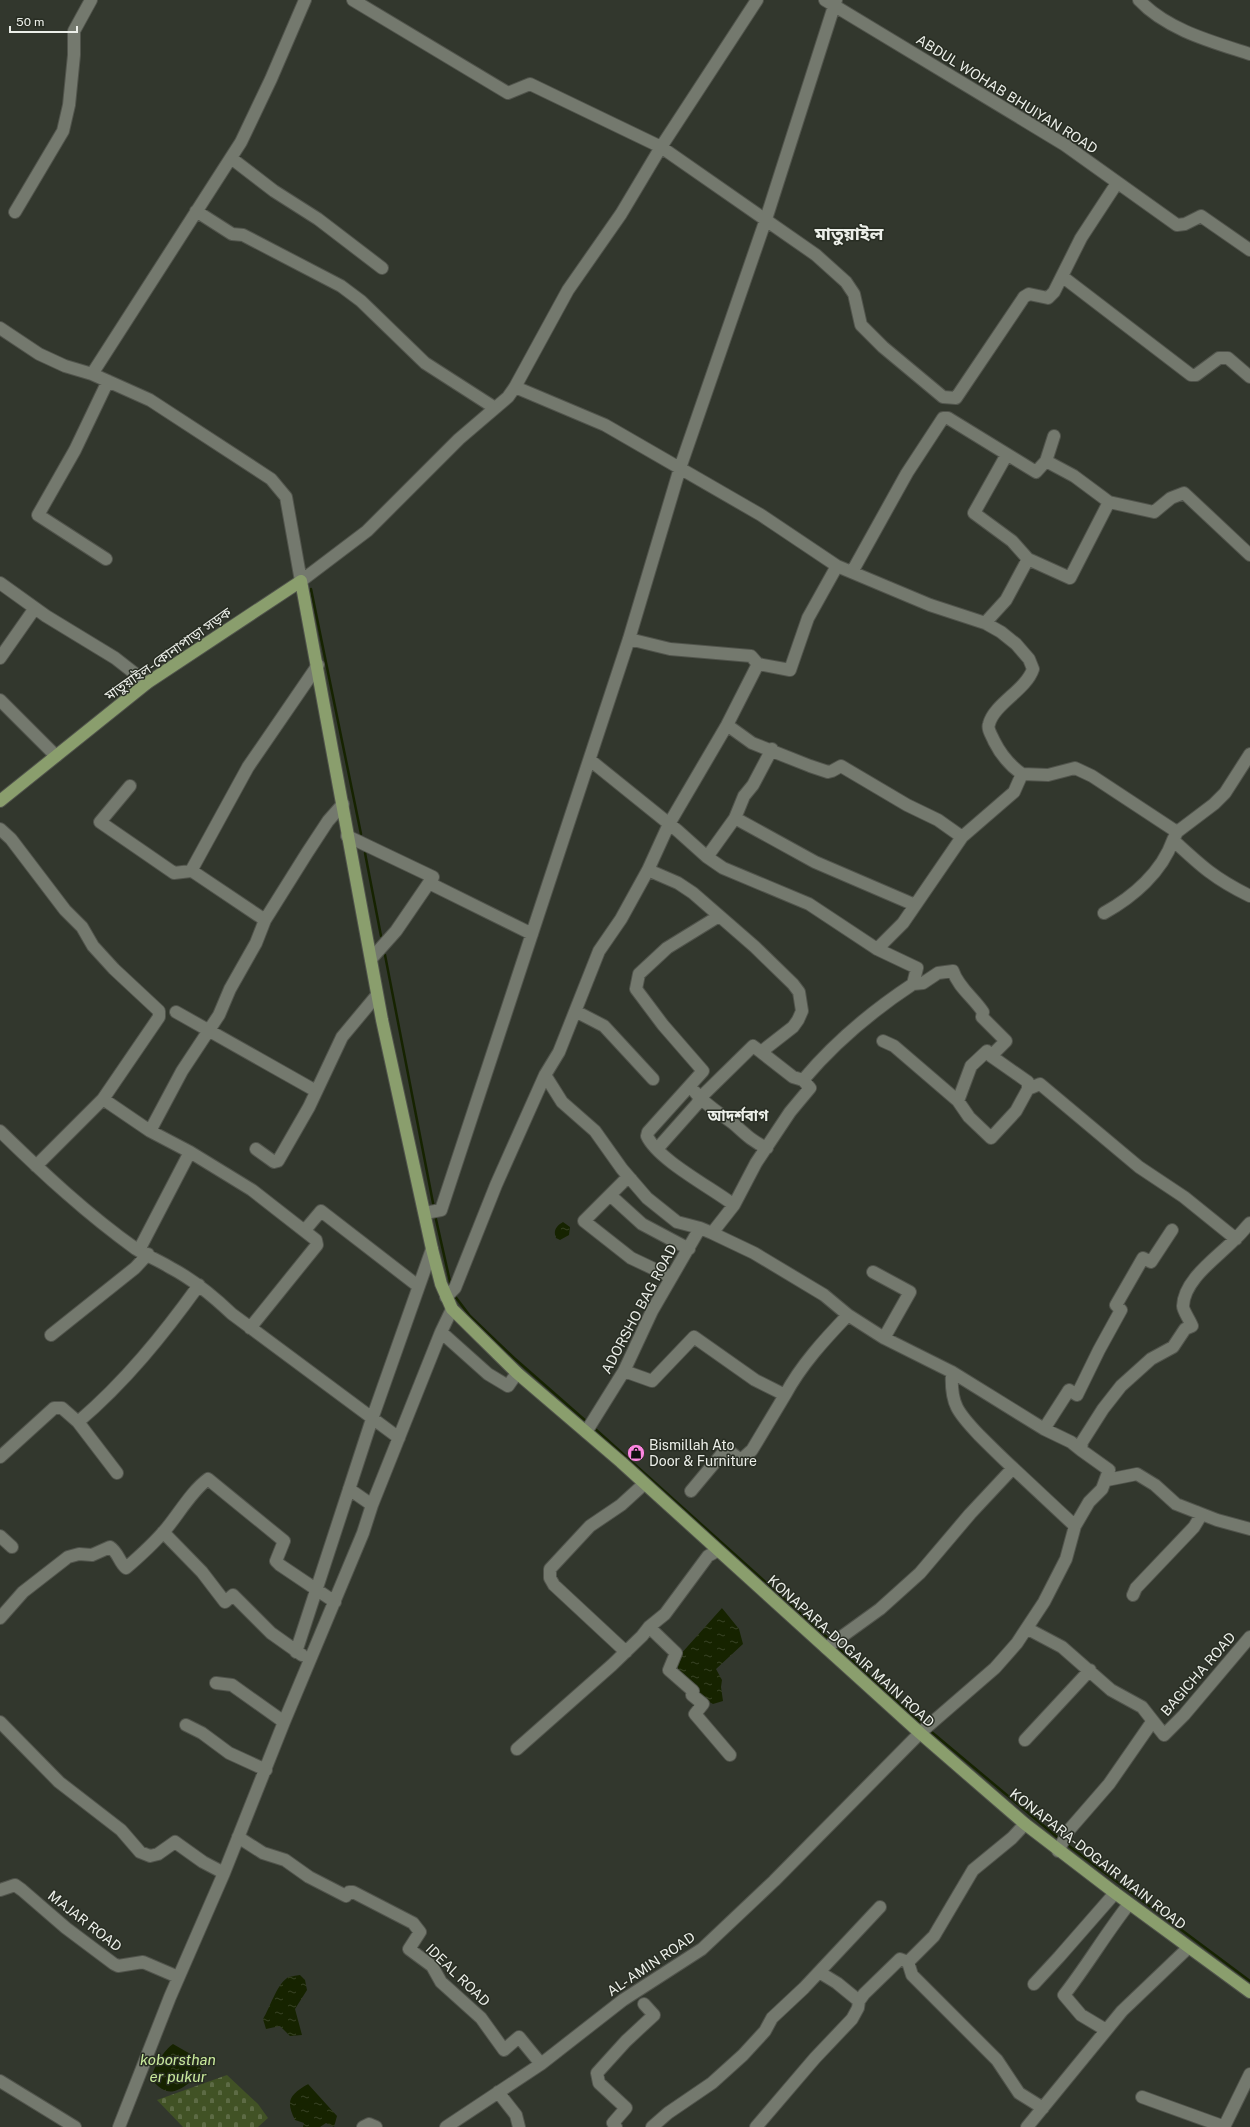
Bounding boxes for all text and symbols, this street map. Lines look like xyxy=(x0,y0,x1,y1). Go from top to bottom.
scale bar xyxy=(10,8,77,34)
text: 50 m xyxy=(16,15,44,29)
street label: ABDUL WOHAB BHUIYAN ROAD xyxy=(913,31,1101,157)
district label: মাতুয়াইল xyxy=(814,223,884,246)
street label: মাতুয়াইল-কোনাপাড়া সড়ক xyxy=(101,604,236,705)
district label: আদর্শবাগ xyxy=(707,1106,769,1124)
street label: ADORSHO BAG ROAD xyxy=(598,1242,680,1376)
place label: Bismillah Ato Door & Furniture xyxy=(649,1437,757,1469)
shop icon: Bismillah Ato Door & Furniture xyxy=(626,1443,646,1463)
street label: KONAPARA-DOGAIR MAIN ROAD xyxy=(764,1572,938,1730)
street label: BAGICHA ROAD xyxy=(1157,1629,1239,1719)
street label: KONAPARA-DOGAIR MAIN ROAD xyxy=(1007,1785,1189,1933)
street label: MAJAR ROAD xyxy=(45,1887,125,1955)
street label: AL- AMIN ROAD xyxy=(604,1929,698,1999)
street label: IDEAL ROAD xyxy=(423,1941,493,2009)
water label: koborsthan er pukur xyxy=(140,2051,216,2085)

